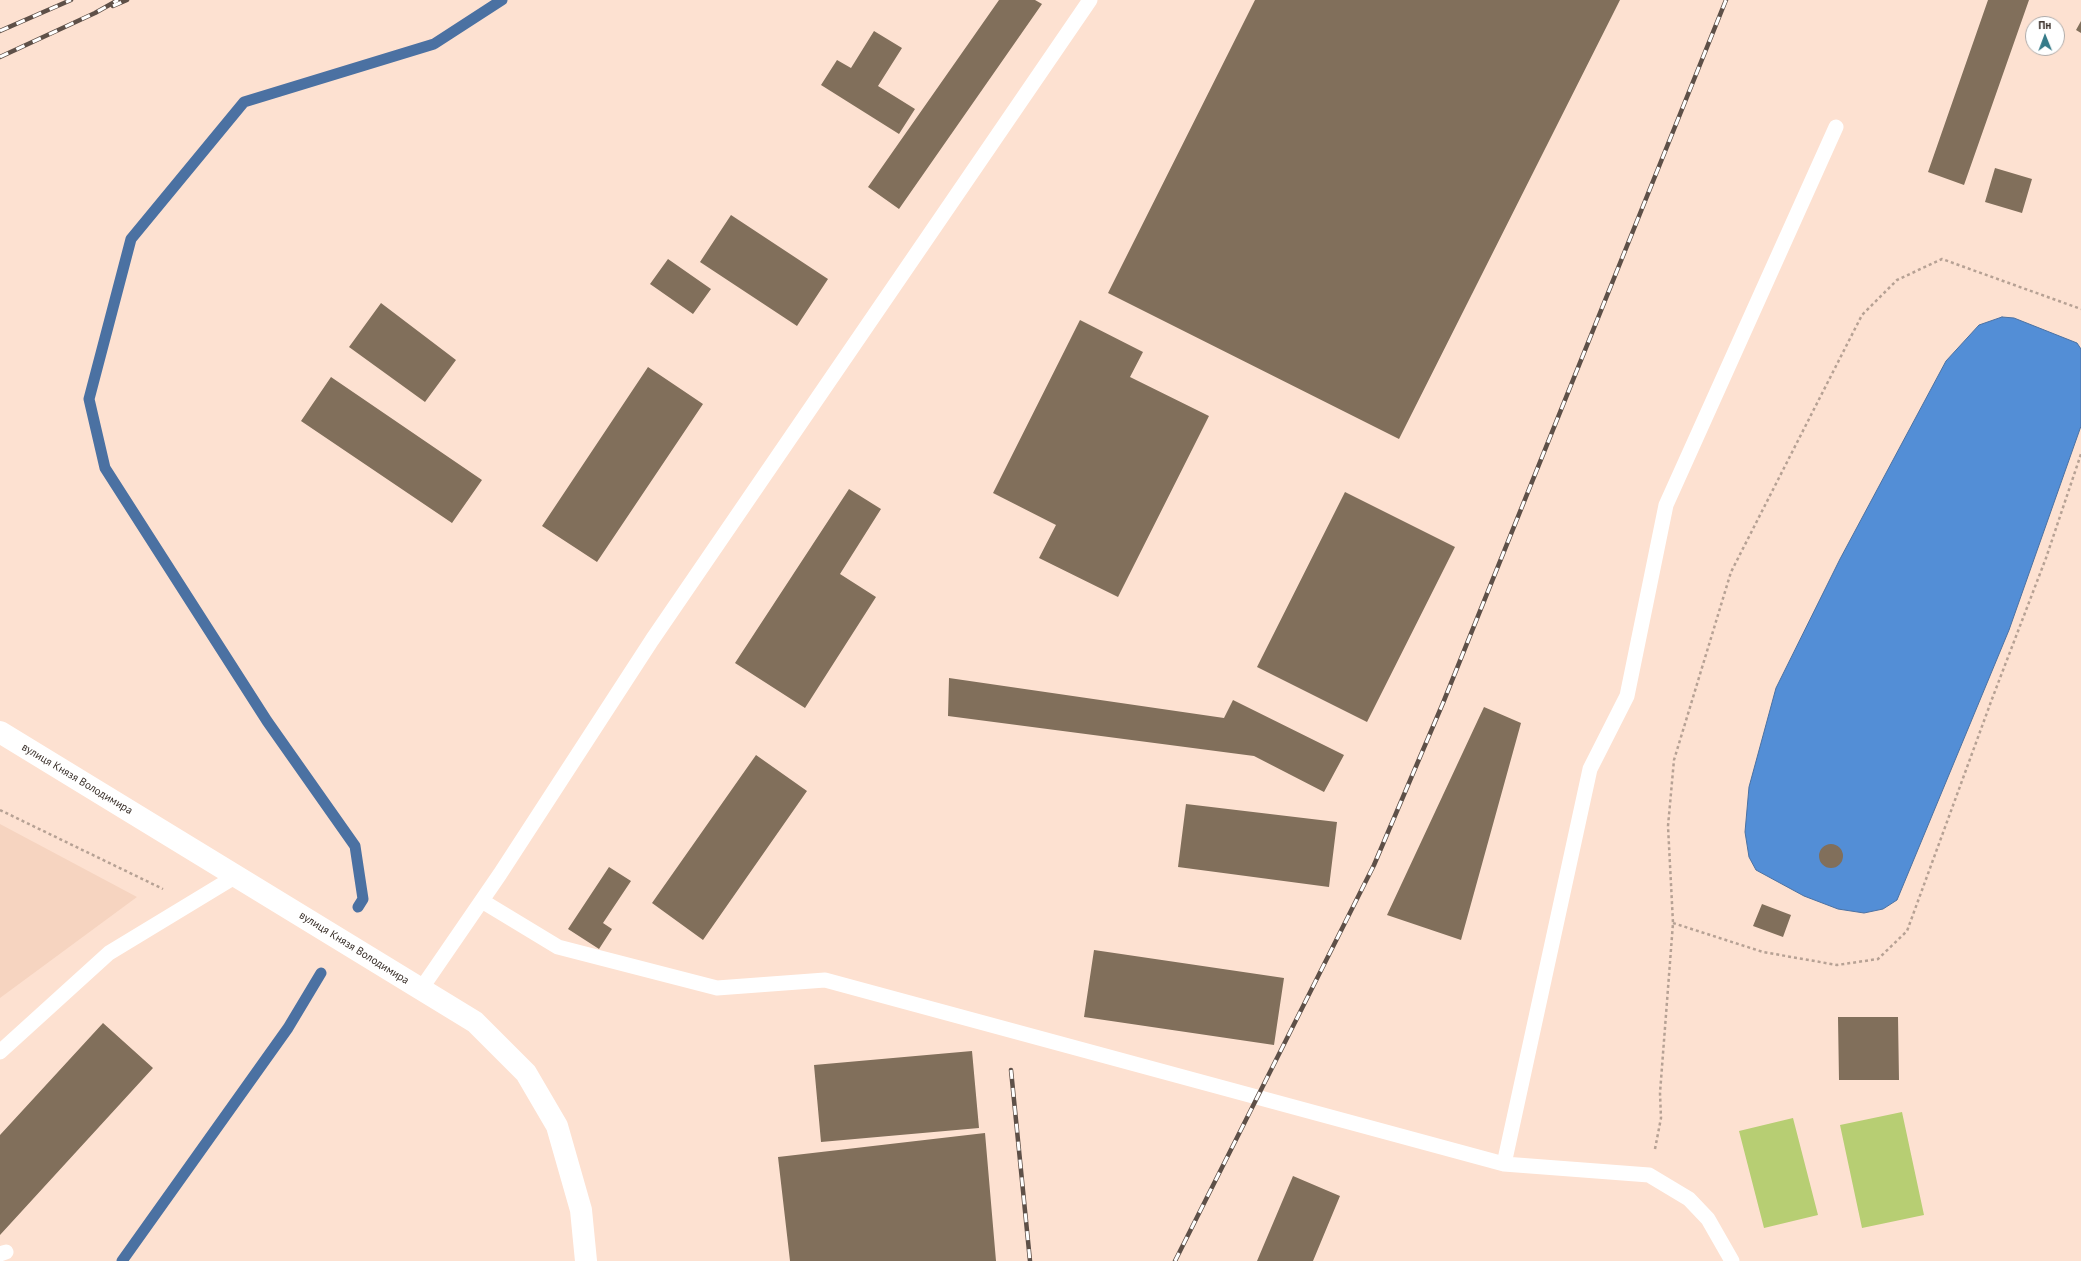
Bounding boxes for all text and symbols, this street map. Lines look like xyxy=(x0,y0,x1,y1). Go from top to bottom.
north arrow xyxy=(2025,16,2065,56)
text: Пн xyxy=(2038,18,2051,32)
street label: вулиця Князя Володимира xyxy=(19,741,135,817)
street label: вулиця Князя Володимира xyxy=(297,909,411,987)

